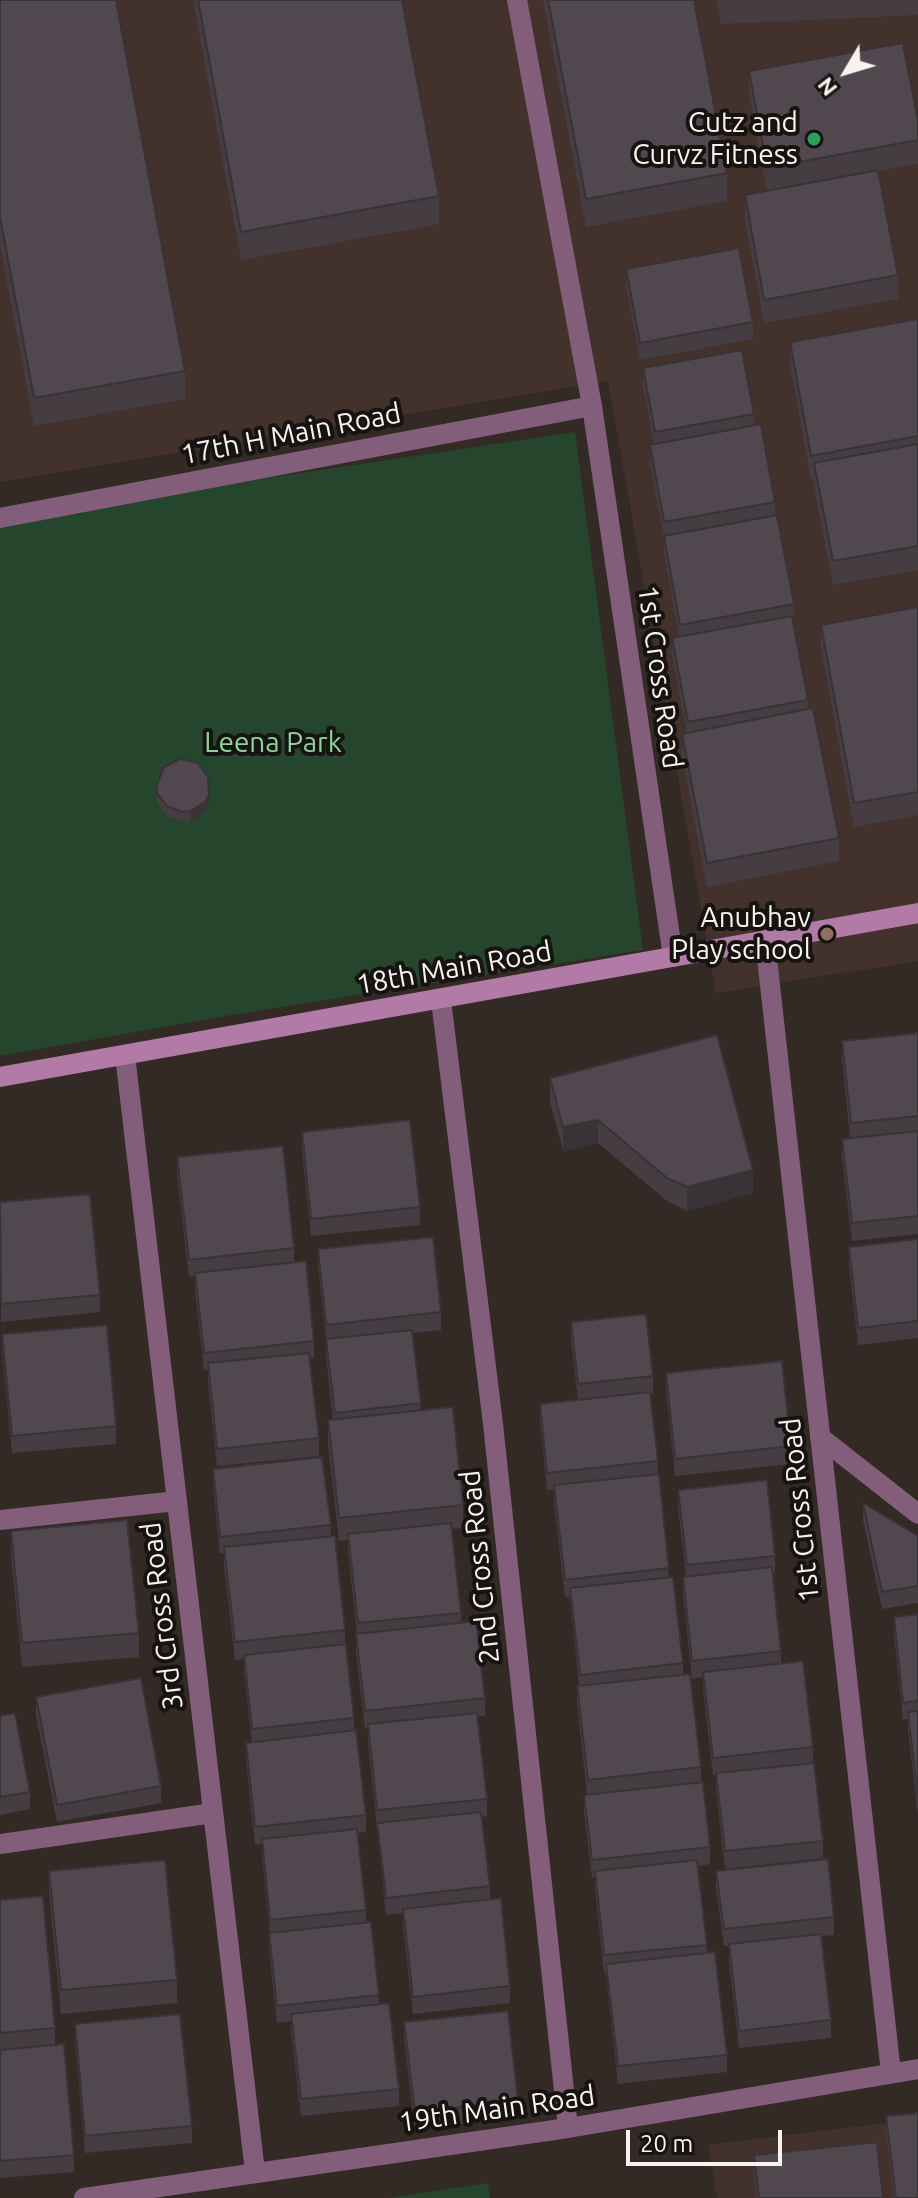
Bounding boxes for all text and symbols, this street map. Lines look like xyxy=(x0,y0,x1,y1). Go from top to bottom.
north arrow xyxy=(806,32,886,112)
text: N xyxy=(812,73,842,101)
place label: Cutz and Curvz Fitness xyxy=(633,106,798,172)
marker: Cutz and Curvz Fitness xyxy=(805,130,823,148)
street label: 17th H Main Road xyxy=(178,396,404,472)
street label: 1st Cross Road xyxy=(631,583,689,771)
park label: Leena Park xyxy=(204,726,342,760)
place label: Anubhav Play school xyxy=(671,901,811,967)
marker: Anubhav Play school xyxy=(818,925,836,943)
street label: 18th Main Road xyxy=(354,934,554,1002)
street label: 1st Cross Road xyxy=(774,1416,826,1604)
street label: 2nd Cross Road xyxy=(453,1469,507,1665)
street label: 3rd Cross Road xyxy=(134,1520,190,1712)
street label: 19th Main Road xyxy=(397,2079,597,2139)
scale bar xyxy=(630,2114,786,2164)
text: 20 m xyxy=(640,2130,693,2157)

